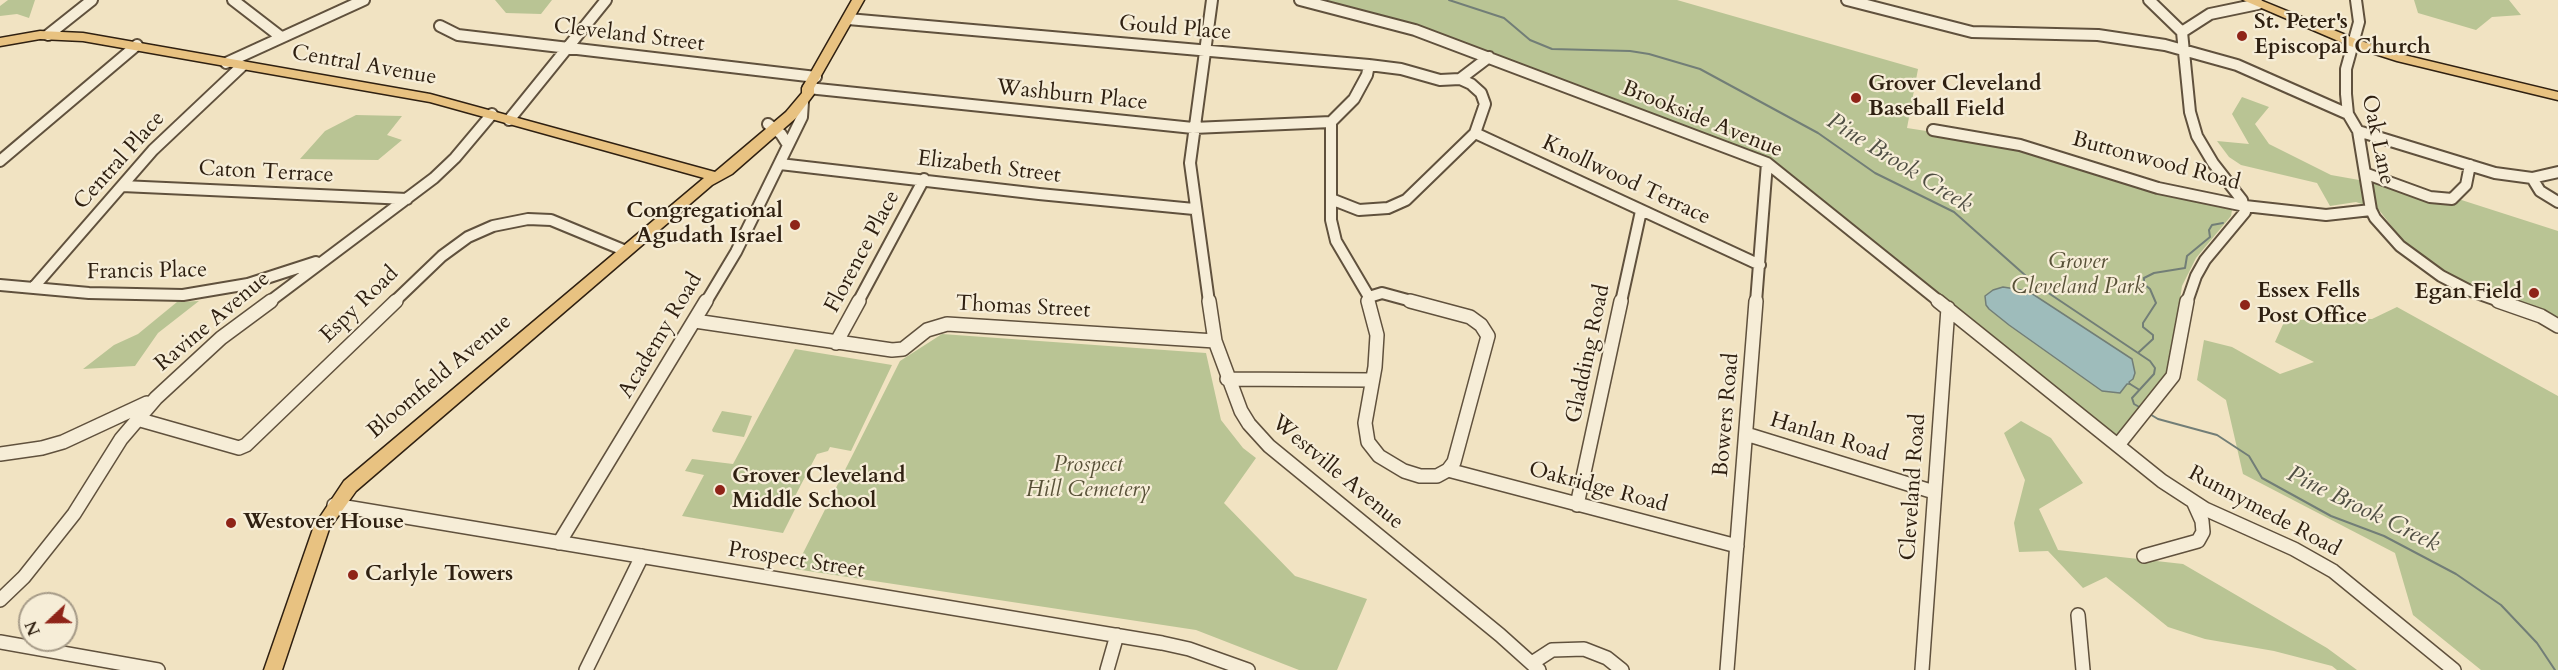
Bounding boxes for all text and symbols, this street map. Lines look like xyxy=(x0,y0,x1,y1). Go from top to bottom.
place label: St. Peter's Episcopal Church xyxy=(2254,10,2431,62)
street label: Gould Place xyxy=(1118,11,1232,47)
street label: Cleveland Street xyxy=(552,14,706,58)
marker: St. Peter's Episcopal Church xyxy=(2235,29,2249,43)
street label: Central Avenue xyxy=(290,40,438,92)
place label: Grover Cleveland Baseball Field xyxy=(1868,72,2042,124)
street label: Washburn Place xyxy=(995,75,1149,117)
street label: Brookside Avenue xyxy=(1618,76,1786,164)
marker: Grover Cleveland Baseball Field xyxy=(1849,91,1863,105)
street label: Oak Lane xyxy=(2355,92,2399,188)
street label: Central Place xyxy=(69,106,171,216)
water label: Pine Brook Creek xyxy=(1821,108,1977,220)
street label: Buttonwood Road xyxy=(2069,127,2243,197)
street label: Knollwood Terrace xyxy=(1538,130,1714,232)
street label: Elizabeth Street xyxy=(916,146,1062,190)
street label: Caton Terrace xyxy=(198,156,334,190)
street label: Florence Place xyxy=(820,186,906,318)
place label: Congregational Agudath Israel xyxy=(626,199,783,250)
marker: Congregational Agudath Israel xyxy=(788,218,802,232)
park label: Grover Cleveland Park xyxy=(2011,250,2145,302)
street label: Francis Place xyxy=(87,258,207,286)
street label: Espy Road xyxy=(315,261,405,349)
street label: Ravine Avenue xyxy=(150,266,276,378)
street label: Academy Road xyxy=(613,269,709,403)
place label: Essex Fells Post Office xyxy=(2257,279,2367,330)
place label: Egan Field xyxy=(2414,280,2522,306)
street label: Gladding Road xyxy=(1561,282,1617,426)
marker: Egan Field xyxy=(2527,286,2541,300)
street label: Thomas Street xyxy=(955,291,1091,325)
marker: Essex Fells Post Office xyxy=(2238,298,2252,312)
street label: Bloomfield Avenue xyxy=(363,309,517,445)
street label: Bowers Road xyxy=(1708,352,1746,478)
street label: Hanlan Road xyxy=(1767,408,1891,468)
street label: Westville Avenue xyxy=(1266,410,1408,536)
street label: Cleveland Road xyxy=(1896,413,1932,561)
park label: Prospect Hill Cemetery xyxy=(1026,453,1150,505)
street label: Oakridge Road xyxy=(1526,457,1670,519)
street label: Runnymede Road xyxy=(2183,461,2345,563)
water label: Pine Brook Creek xyxy=(2282,461,2444,559)
place label: Grover Cleveland Middle School xyxy=(732,464,906,516)
marker: Grover Cleveland Middle School xyxy=(713,483,727,497)
place label: Westover House xyxy=(243,510,404,536)
marker: Westover House xyxy=(224,516,238,530)
street label: Prospect Street xyxy=(726,537,866,585)
place label: Carlyle Towers xyxy=(365,562,513,588)
marker: Carlyle Towers xyxy=(346,568,360,582)
north arrow xyxy=(18,592,78,652)
text: N xyxy=(20,617,46,639)

